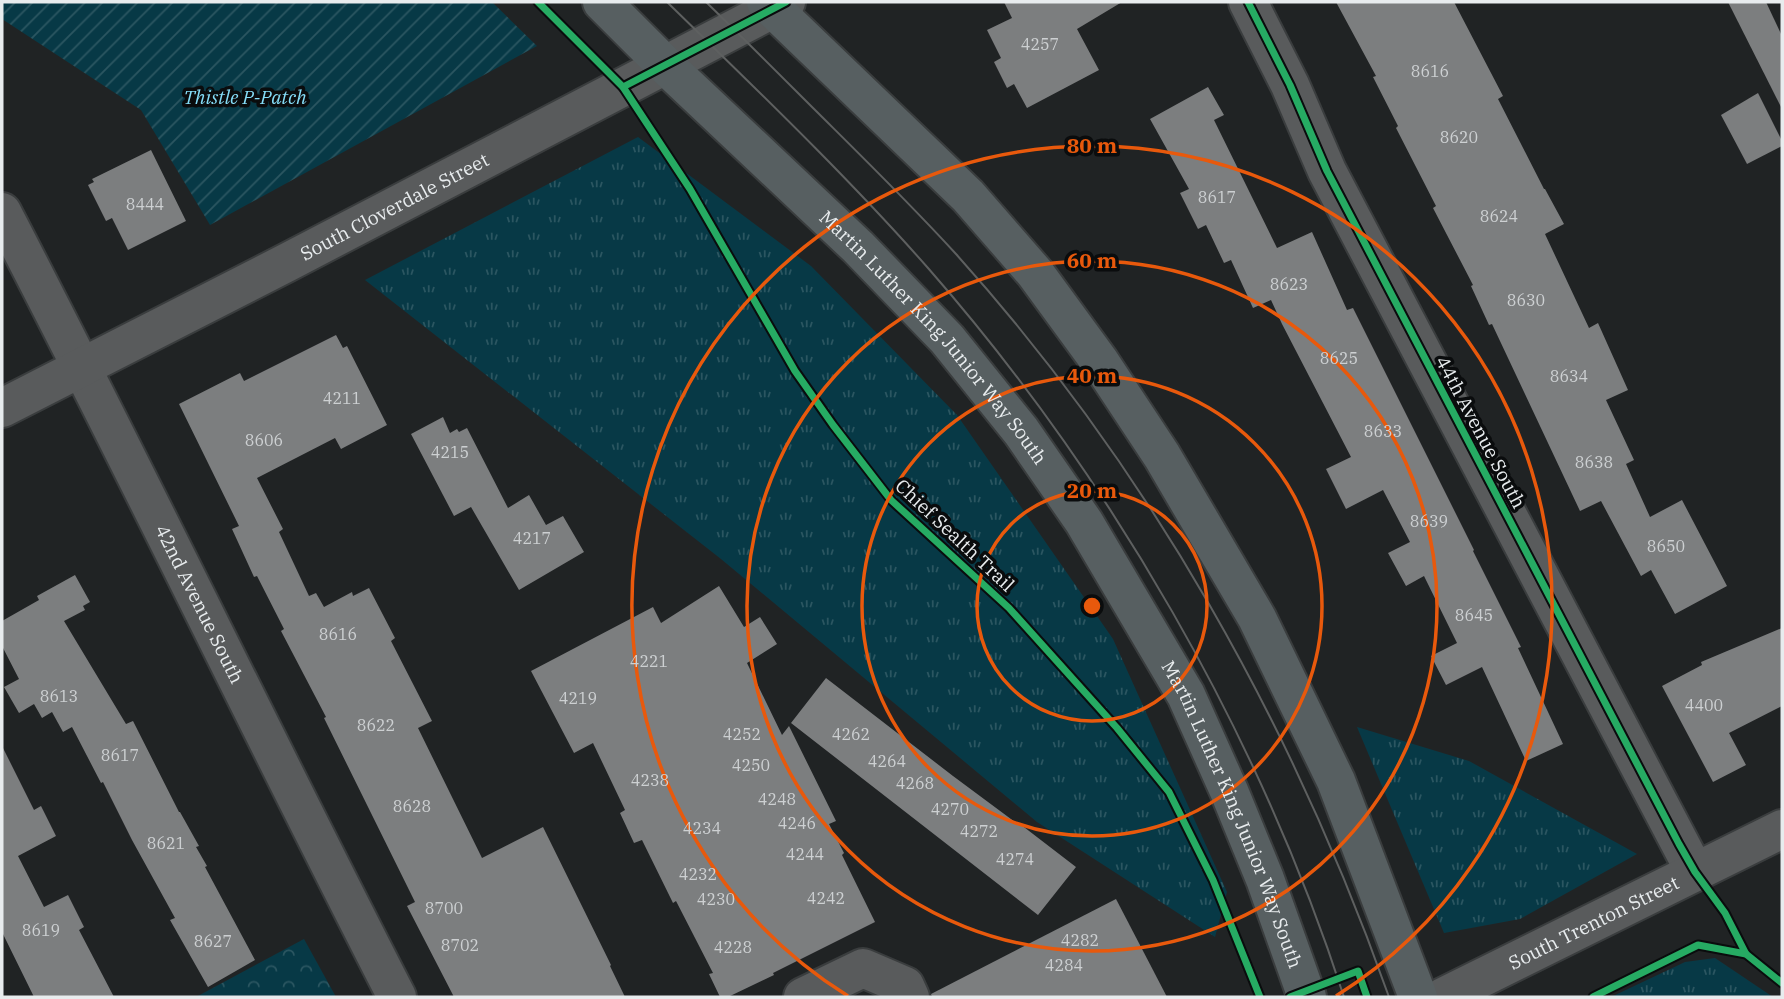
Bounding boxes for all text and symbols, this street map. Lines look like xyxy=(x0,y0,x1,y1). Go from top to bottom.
house number: 4257 xyxy=(1021,34,1059,54)
house number: 8616 xyxy=(1411,61,1449,81)
park label: Thistle P-Patch xyxy=(183,85,307,109)
house number: 8620 xyxy=(1440,127,1478,147)
text: 80 m xyxy=(1067,131,1117,159)
street label: South Cloverdale Street xyxy=(296,147,493,266)
house number: 8617 xyxy=(1198,187,1236,207)
house number: 8444 xyxy=(126,194,164,214)
street label: Martin Luther King Junior Way South xyxy=(815,205,1052,469)
house number: 8624 xyxy=(1480,206,1518,226)
text: 60 m xyxy=(1067,246,1117,274)
house number: 8623 xyxy=(1270,274,1308,294)
house number: 8630 xyxy=(1507,290,1545,310)
house number: 8625 xyxy=(1320,348,1358,368)
street label: 44th Avenue South xyxy=(1431,352,1531,512)
text: 40 m xyxy=(1067,361,1117,389)
house number: 8634 xyxy=(1550,366,1588,386)
house number: 4211 xyxy=(323,388,361,408)
house number: 8633 xyxy=(1364,421,1402,441)
house number: 8606 xyxy=(245,430,283,450)
house number: 4215 xyxy=(431,442,469,462)
house number: 8638 xyxy=(1575,452,1613,472)
street label: Chief Sealth Trail xyxy=(890,474,1020,597)
text: 20 m xyxy=(1067,476,1117,504)
house number: 8639 xyxy=(1410,511,1448,531)
street label: 42nd Avenue South xyxy=(150,520,249,687)
house number: 4217 xyxy=(513,528,551,548)
house number: 8650 xyxy=(1647,536,1685,556)
centre of rings xyxy=(1080,594,1104,618)
house number: 8645 xyxy=(1455,605,1493,625)
house number: 8616 xyxy=(319,624,357,644)
house number: 4221 xyxy=(630,651,668,671)
street label: Martin Luther King Junior Way South xyxy=(1156,656,1308,972)
house number: 8613 xyxy=(40,686,78,706)
house number: 4219 xyxy=(559,688,597,708)
house number: 4400 xyxy=(1685,695,1723,715)
house number: 8622 xyxy=(357,715,395,735)
house number: 4252 xyxy=(723,724,761,744)
house number: 4262 xyxy=(832,724,870,744)
house number: 8617 xyxy=(101,745,139,765)
house number: 4264 xyxy=(868,751,906,771)
house number: 4250 xyxy=(732,755,770,775)
house number: 4238 xyxy=(631,770,669,790)
house number: 4268 xyxy=(896,773,934,793)
house number: 4248 xyxy=(758,789,796,809)
house number: 8628 xyxy=(393,796,431,816)
house number: 4270 xyxy=(931,799,969,819)
house number: 4246 xyxy=(778,813,816,833)
house number: 4234 xyxy=(683,818,721,838)
house number: 4272 xyxy=(960,821,998,841)
house number: 8621 xyxy=(147,833,185,853)
house number: 4244 xyxy=(786,844,824,864)
house number: 4274 xyxy=(996,849,1034,869)
house number: 4232 xyxy=(679,864,717,884)
street label: South Trenton Street xyxy=(1504,870,1683,975)
house number: 4242 xyxy=(807,888,845,908)
house number: 4230 xyxy=(697,889,735,909)
house number: 8700 xyxy=(425,898,463,918)
house number: 8619 xyxy=(22,920,60,940)
house number: 4282 xyxy=(1061,930,1099,950)
house number: 8627 xyxy=(194,931,232,951)
house number: 8702 xyxy=(441,935,479,955)
house number: 4228 xyxy=(714,937,752,957)
house number: 4284 xyxy=(1045,955,1083,975)

